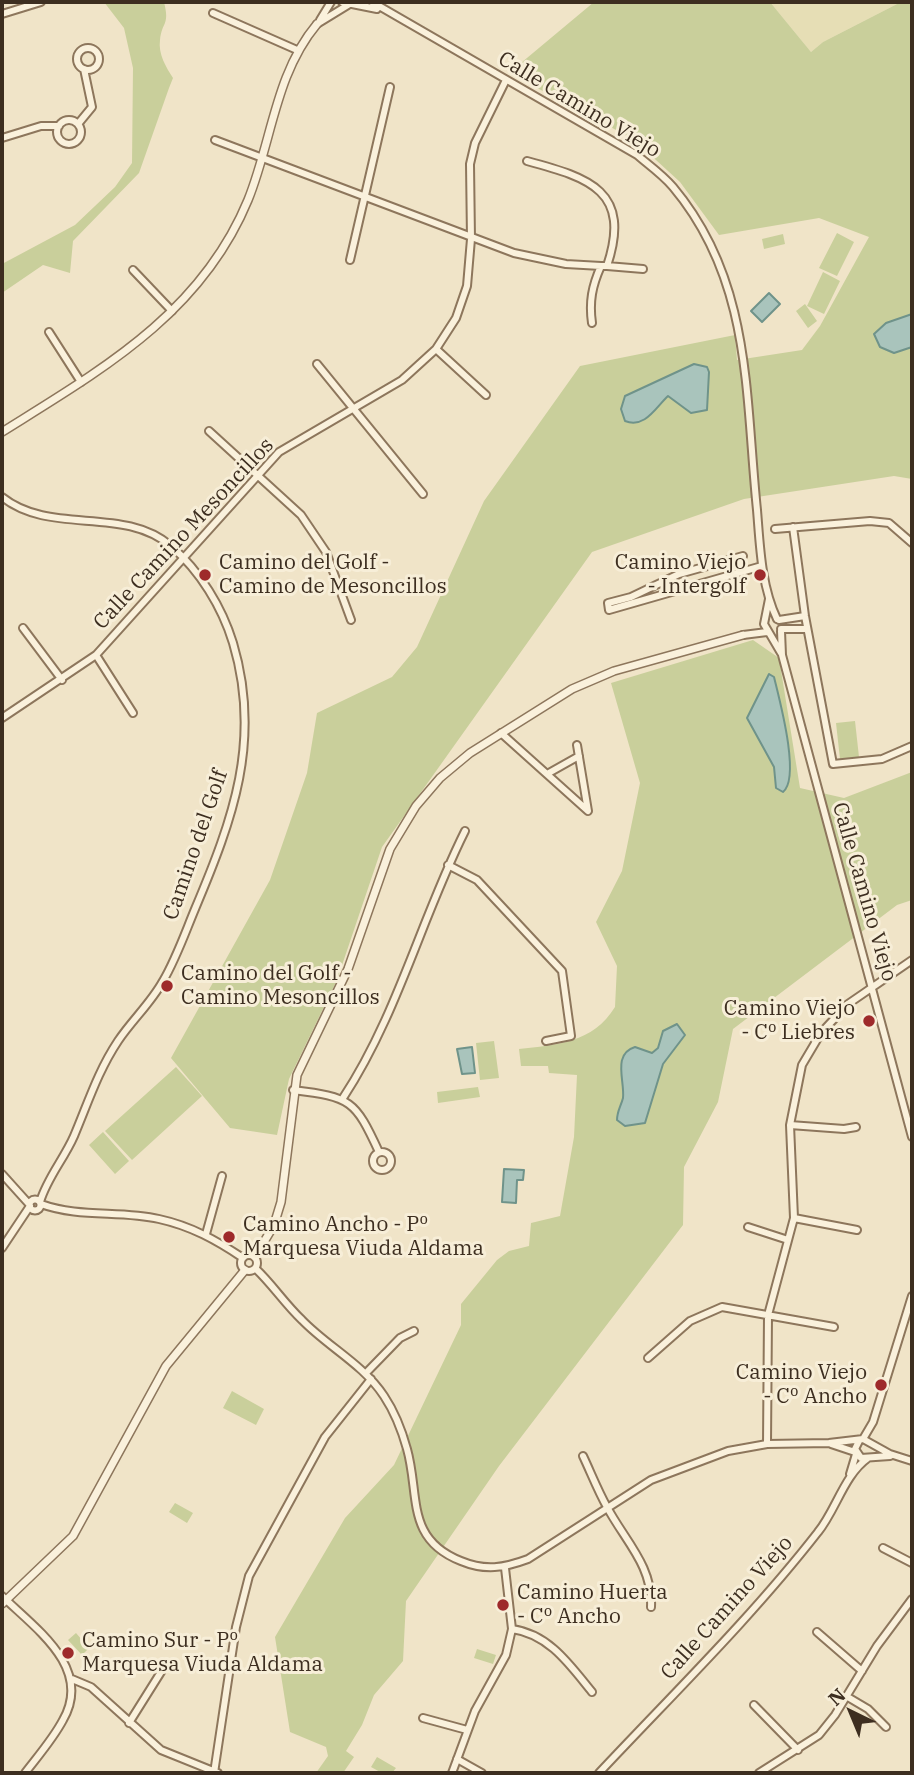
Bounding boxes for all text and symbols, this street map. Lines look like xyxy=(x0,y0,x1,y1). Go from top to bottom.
street label: Calle Camino Viejo xyxy=(493,47,665,163)
street label: Calle Camino Mesoncillos xyxy=(89,433,279,635)
place label: Camino del Golf - Camino de Mesoncillos xyxy=(219,550,447,600)
place label: Camino Viejo - Intergolf xyxy=(615,550,746,600)
marker: Camino del Golf - Camino de Mesoncillos xyxy=(197,567,213,583)
marker: Camino Viejo - Intergolf xyxy=(752,567,768,583)
street label: Camino del Golf xyxy=(158,767,234,923)
street label: Calle Camino Viejo xyxy=(826,800,902,984)
place label: Camino del Golf - Camino Mesoncillos xyxy=(181,961,380,1011)
marker: Camino del Golf - Camino Mesoncillos xyxy=(159,978,175,994)
place label: Camino Viejo - Cº Liebres xyxy=(724,996,855,1046)
marker: Camino Viejo - Cº Liebres xyxy=(861,1013,877,1029)
place label: Camino Ancho - Pº Marquesa Viuda Aldama xyxy=(243,1212,484,1262)
marker: Camino Ancho - Pº Marquesa Viuda Aldama xyxy=(221,1229,237,1245)
place label: Camino Viejo - Cº Ancho xyxy=(736,1360,867,1410)
marker: Camino Viejo - Cº Ancho xyxy=(873,1377,889,1393)
street label: Calle Camino Viejo xyxy=(656,1531,798,1685)
place label: Camino Huerta - Cº Ancho xyxy=(517,1580,668,1630)
marker: Camino Huerta - Cº Ancho xyxy=(495,1597,511,1613)
place label: Camino Sur - Pº Marquesa Viuda Aldama xyxy=(82,1628,323,1678)
marker: Camino Sur - Pº Marquesa Viuda Aldama xyxy=(60,1645,76,1661)
north arrow xyxy=(816,1677,886,1747)
text: N xyxy=(823,1683,850,1711)

